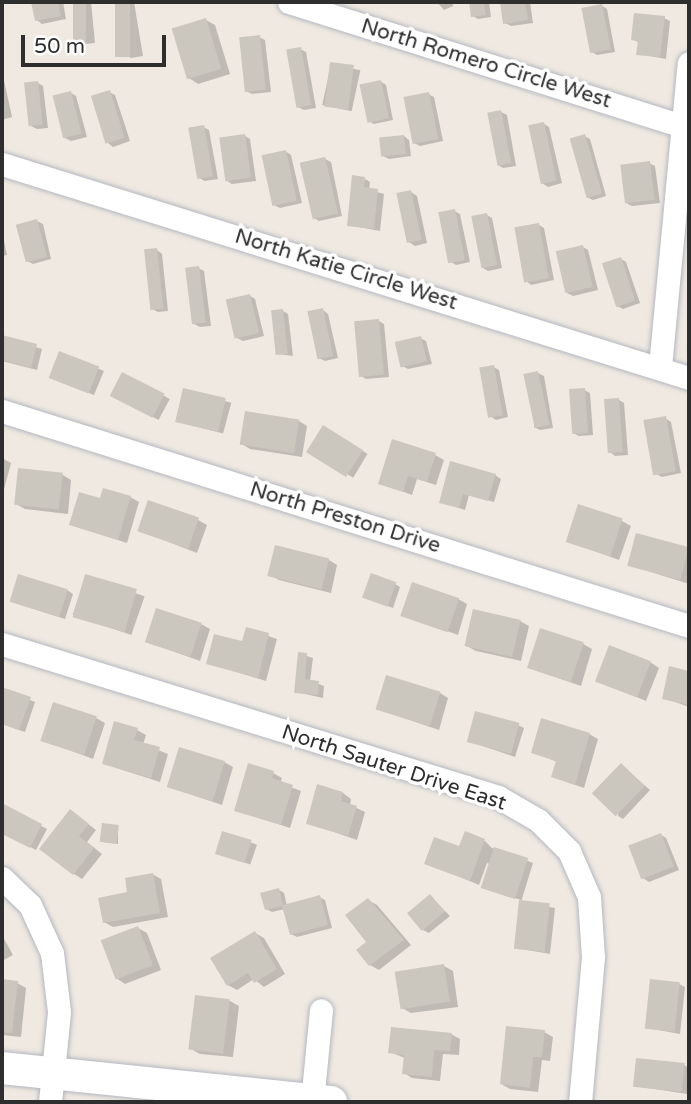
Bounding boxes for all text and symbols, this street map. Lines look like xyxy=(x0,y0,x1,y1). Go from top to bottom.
street label: North Romero Circle West xyxy=(358,14,614,114)
scale bar xyxy=(24,21,170,65)
text: 50 m xyxy=(34,34,85,59)
street label: North Katie Circle West xyxy=(232,224,460,316)
street label: North Preston Drive xyxy=(247,477,443,559)
street label: North Sauter Drive East xyxy=(279,720,509,816)

